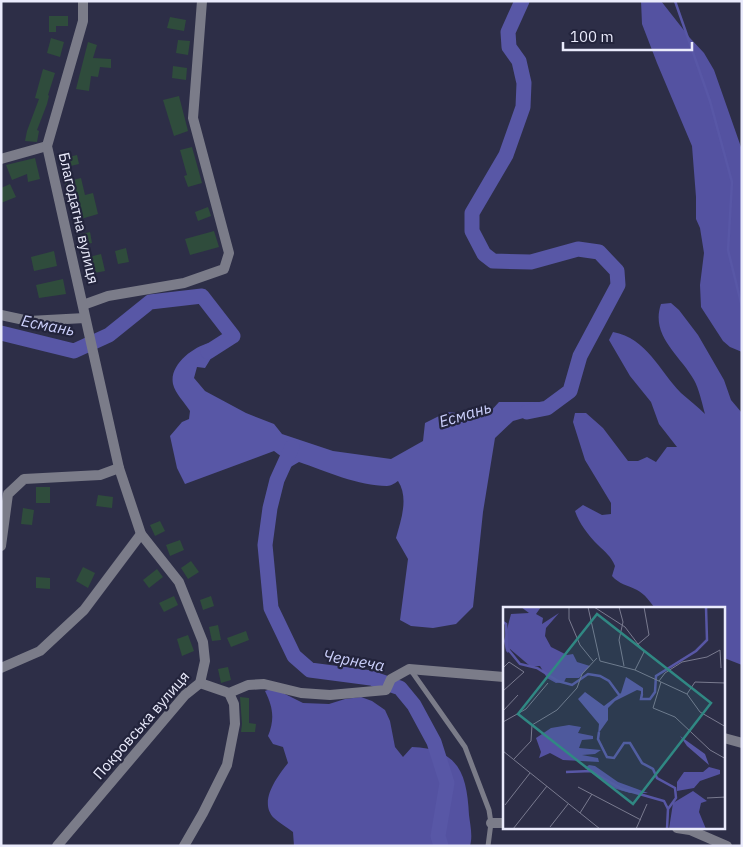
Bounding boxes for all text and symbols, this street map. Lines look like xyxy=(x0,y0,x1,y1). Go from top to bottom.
scale bar xyxy=(563,20,692,52)
text: 100 m xyxy=(570,27,614,46)
street label: Благодатна вулиця xyxy=(55,150,103,286)
water label: Есмань xyxy=(20,310,76,340)
water label: Есмань xyxy=(436,397,494,431)
inset map xyxy=(503,607,726,830)
water label: Чернеча xyxy=(322,645,386,675)
street label: Покровська вулиця xyxy=(89,667,193,783)

